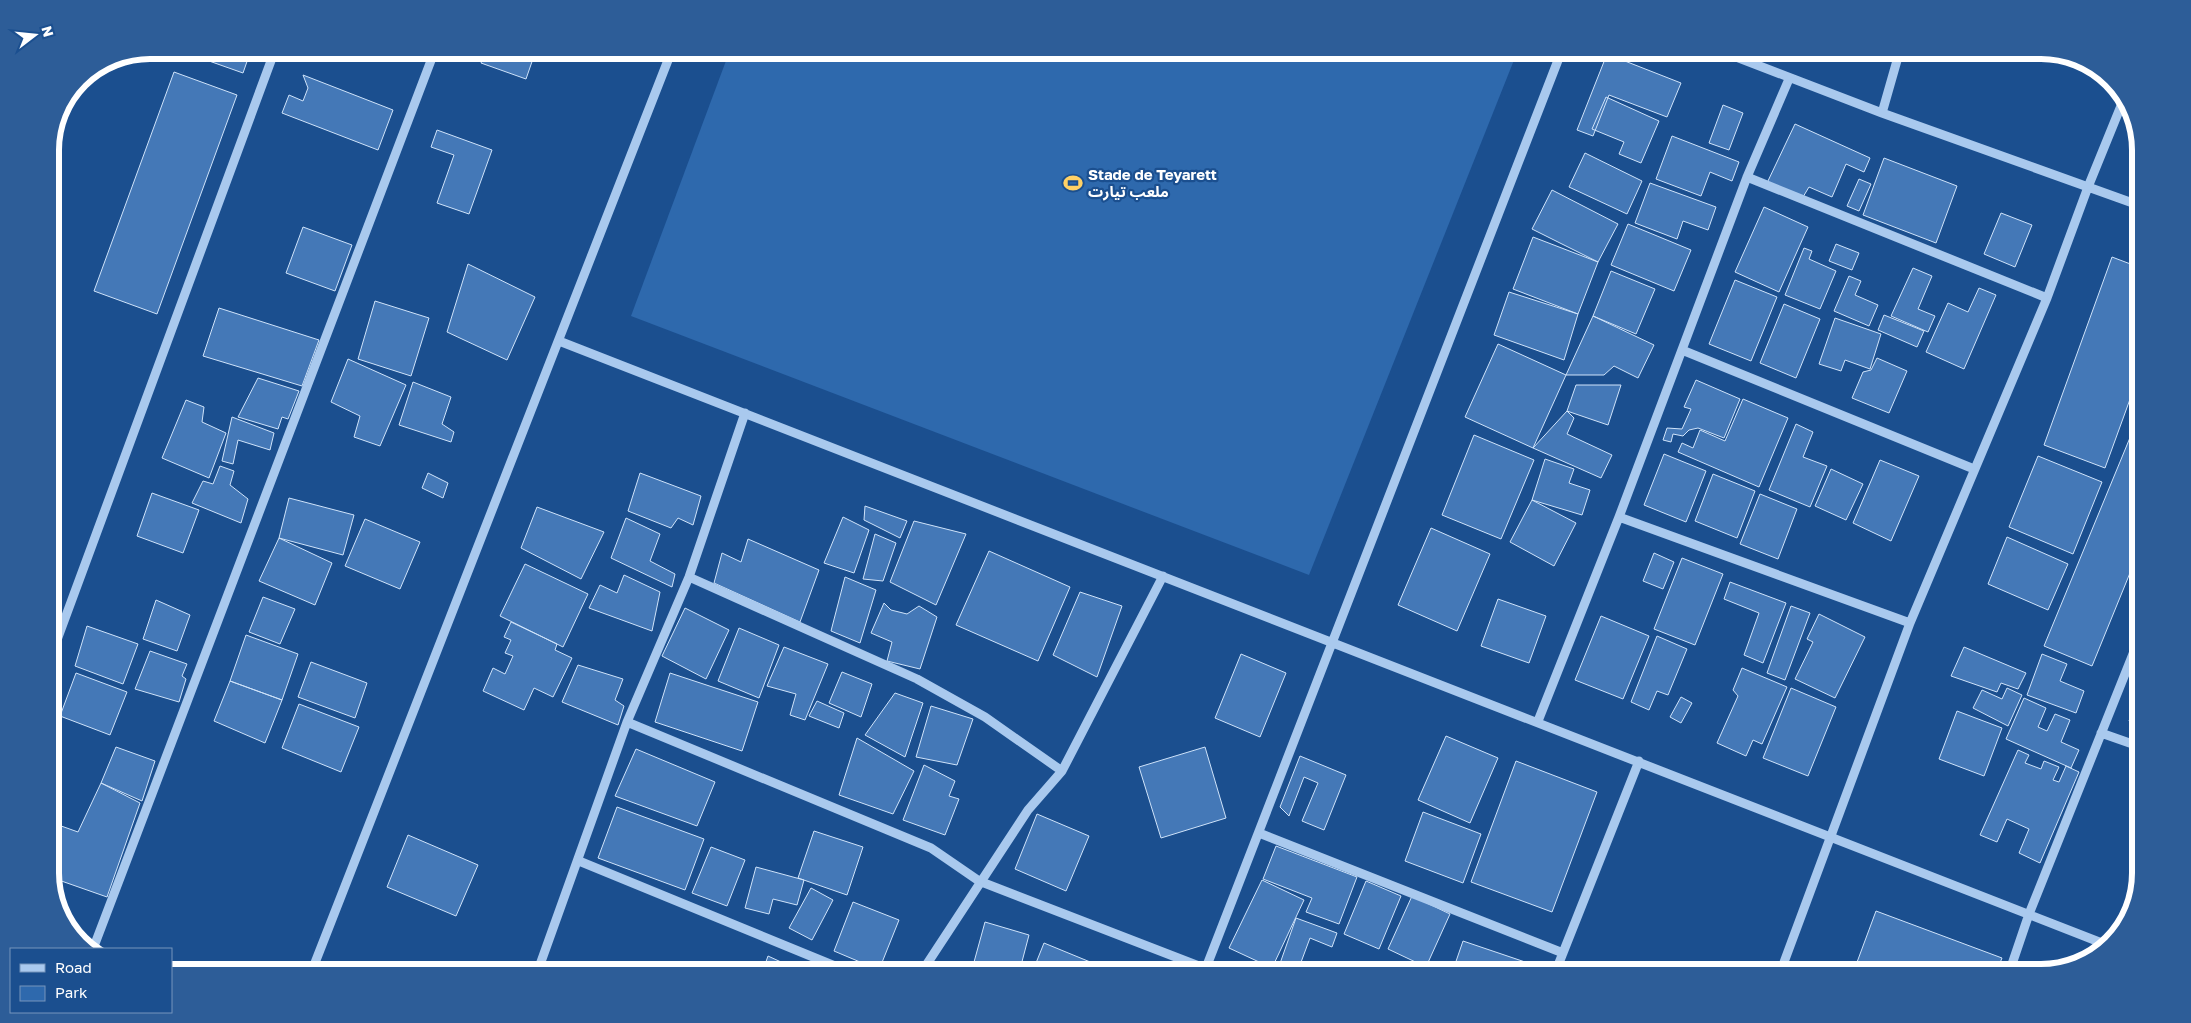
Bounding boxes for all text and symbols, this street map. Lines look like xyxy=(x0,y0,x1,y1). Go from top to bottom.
north arrow xyxy=(10,10,60,60)
text: N xyxy=(38,24,58,39)
place label: Stade de Teyarett ملعب تيارت xyxy=(1088,165,1217,201)
sports icon: Stade de Teyarett ملعب تيارت xyxy=(1062,172,1084,194)
legend xyxy=(10,948,172,1013)
text: Road xyxy=(55,958,92,976)
text: Park xyxy=(55,983,88,1001)

